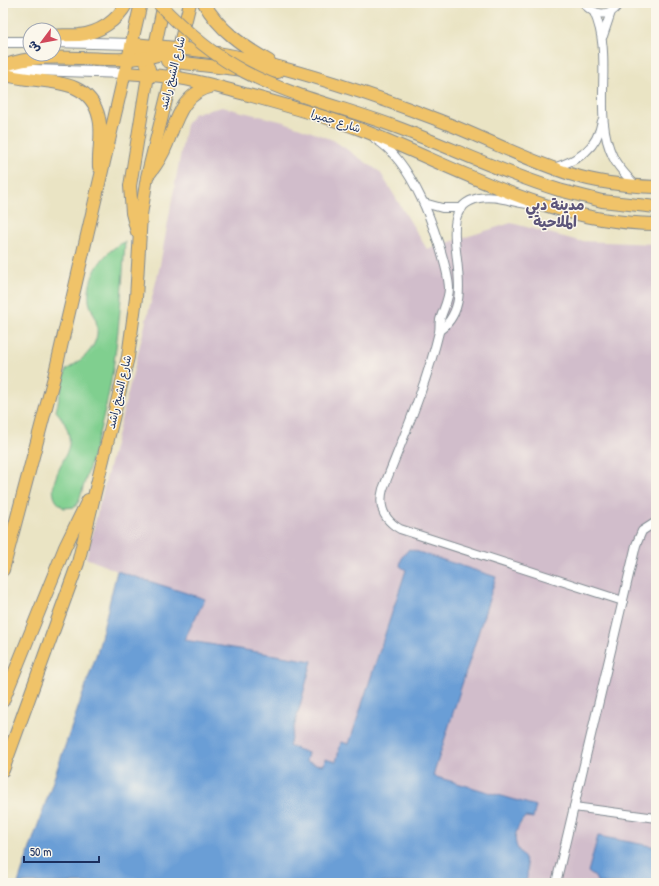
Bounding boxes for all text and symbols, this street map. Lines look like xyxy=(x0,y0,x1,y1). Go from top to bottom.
north arrow xyxy=(22,22,62,62)
street label: شارع الشيخ راشد xyxy=(156,35,190,112)
text: ش xyxy=(24,38,43,56)
street label: شارع جميرا xyxy=(309,106,363,137)
district label: مدينة دبي الملاحية xyxy=(525,194,585,232)
street label: شارع الشيخ راشد xyxy=(104,354,136,431)
scale bar xyxy=(24,838,99,864)
text: 50 m xyxy=(30,843,51,860)

